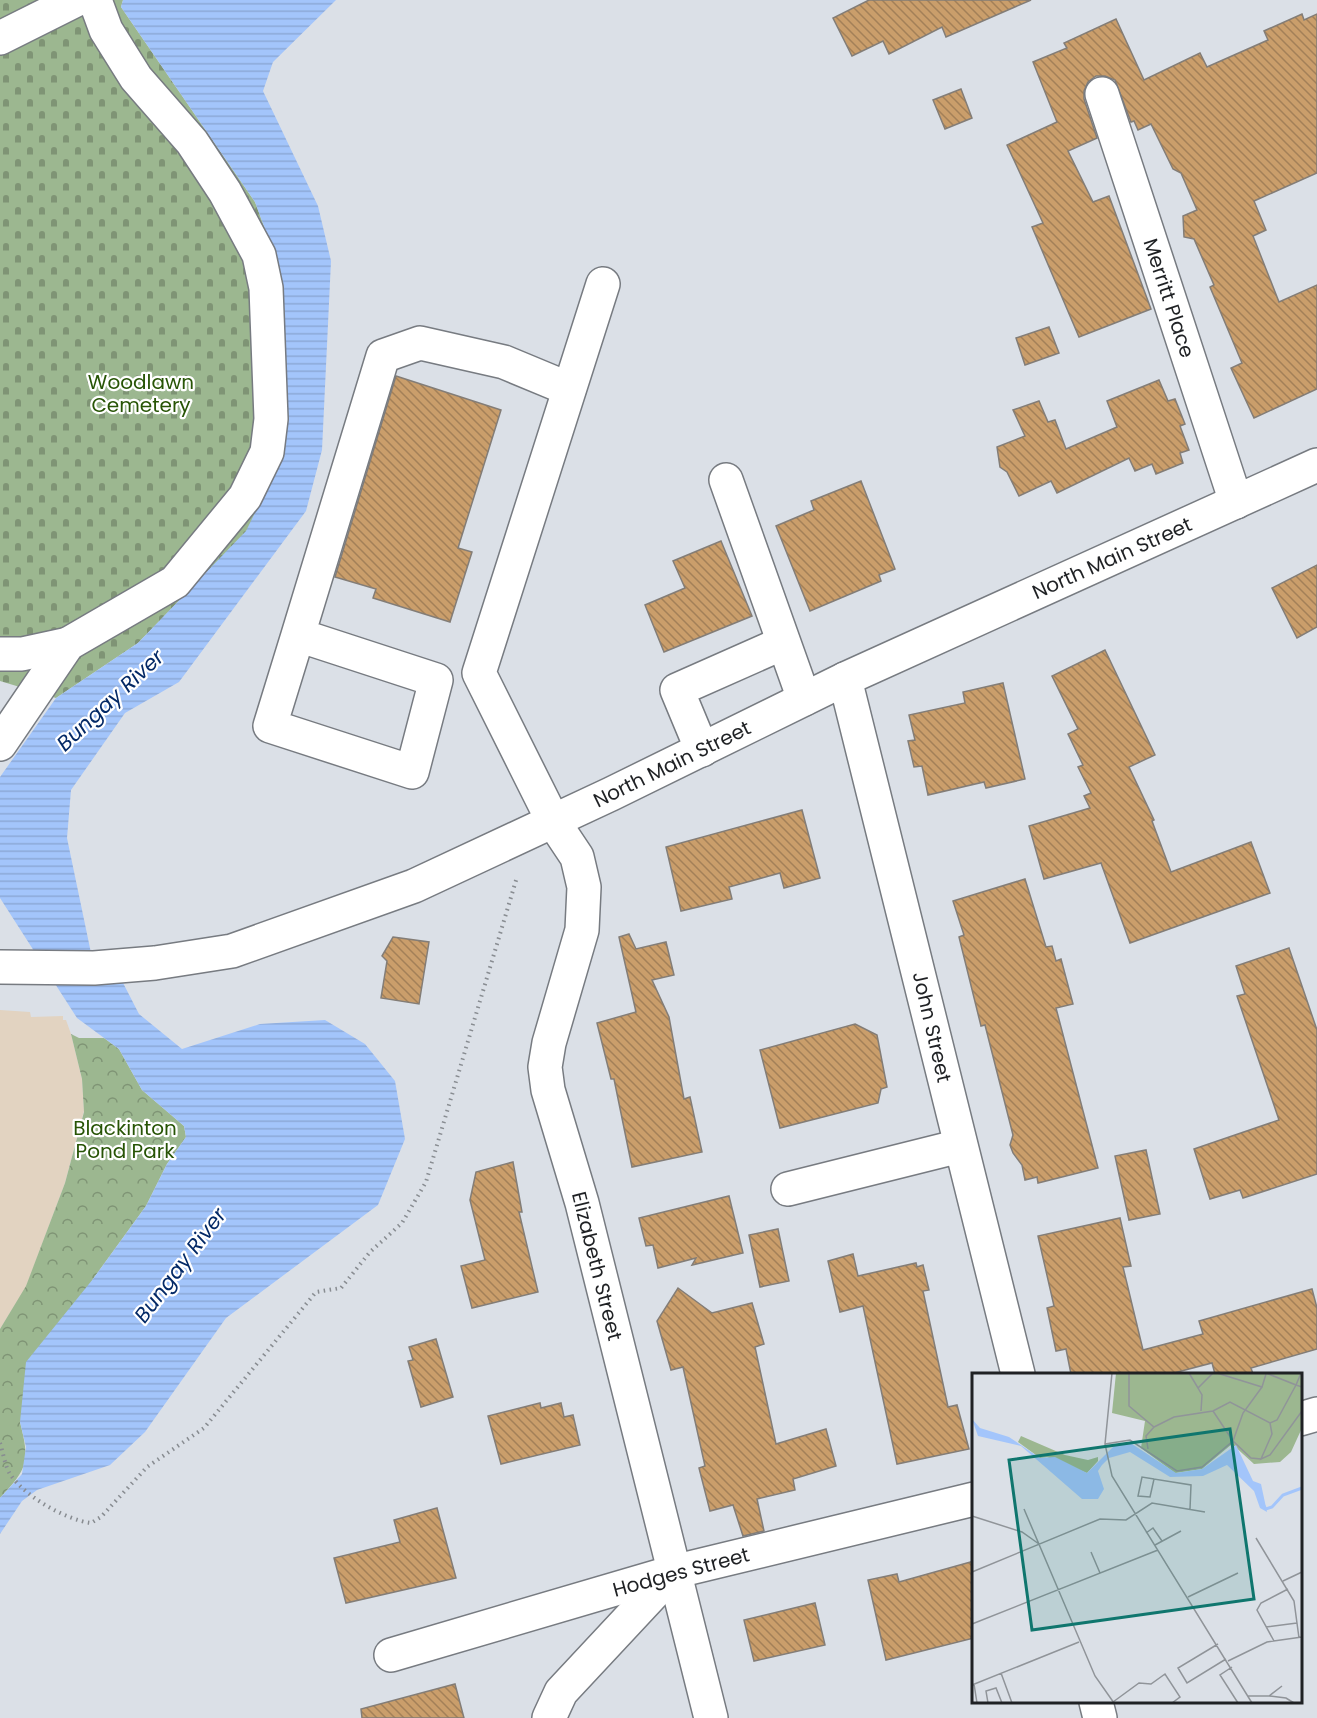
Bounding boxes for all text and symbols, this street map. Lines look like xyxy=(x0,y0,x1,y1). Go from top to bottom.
street label: Merritt Place xyxy=(1137,235,1201,361)
park label: Woodlawn Cemetery xyxy=(88,368,194,419)
street label: North Main Street xyxy=(1028,510,1196,606)
water label: Bungay River xyxy=(50,642,171,757)
street label: North Main Street xyxy=(589,714,755,814)
street label: John Street xyxy=(906,969,958,1085)
park label: Blackinton Pond Park xyxy=(73,1114,177,1165)
street label: Elizabeth Street xyxy=(565,1189,629,1343)
water label: Bungay River xyxy=(127,1201,233,1328)
inset map xyxy=(972,1373,1302,1703)
street label: Hodges Street xyxy=(610,1540,752,1604)

